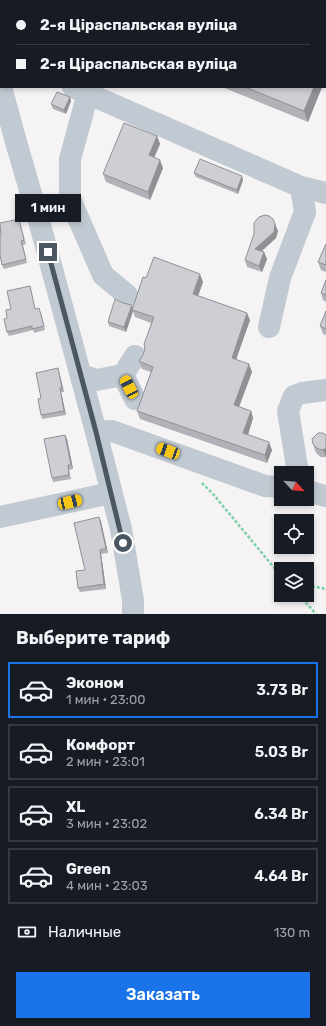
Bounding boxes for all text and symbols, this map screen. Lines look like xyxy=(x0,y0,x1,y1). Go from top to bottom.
text: 2-я Ціраспальская вуліца xyxy=(40,16,237,34)
text: 2-я Ціраспальская вуліца xyxy=(40,55,237,73)
callout: 1 мин xyxy=(15,194,81,222)
text: 1 мин xyxy=(31,200,65,215)
route end xyxy=(39,243,57,261)
car xyxy=(118,374,140,400)
car xyxy=(155,441,181,461)
north arrow xyxy=(274,466,314,506)
map controls xyxy=(274,466,314,602)
car xyxy=(57,493,83,511)
button: locate xyxy=(274,514,314,554)
route start xyxy=(114,534,132,552)
button: layers xyxy=(274,562,314,602)
text: Выберите тариф xyxy=(16,627,170,649)
icon: car xyxy=(18,672,54,708)
text: Эконом xyxy=(66,674,124,692)
text: 3.73 Br xyxy=(256,681,308,699)
text: 1 мин · 23:00 xyxy=(66,692,145,707)
icon: car xyxy=(18,734,54,770)
text: Комфорт xyxy=(66,736,135,754)
text: 5.03 Br xyxy=(255,743,308,761)
text: 2 мин · 23:01 xyxy=(66,754,145,769)
icon: car xyxy=(18,796,54,832)
text: XL xyxy=(66,798,85,816)
text: 6.34 Br xyxy=(254,805,308,823)
text: 3 мин · 23:02 xyxy=(66,816,147,831)
icon: car xyxy=(18,858,54,894)
text: Green xyxy=(66,860,111,878)
text: 4.64 Br xyxy=(254,867,308,885)
text: 4 мин · 23:03 xyxy=(66,878,147,893)
icon: cash xyxy=(16,921,38,943)
text: Наличные xyxy=(48,923,121,941)
text: 130 m xyxy=(274,925,310,940)
button: Заказать xyxy=(16,972,310,1018)

